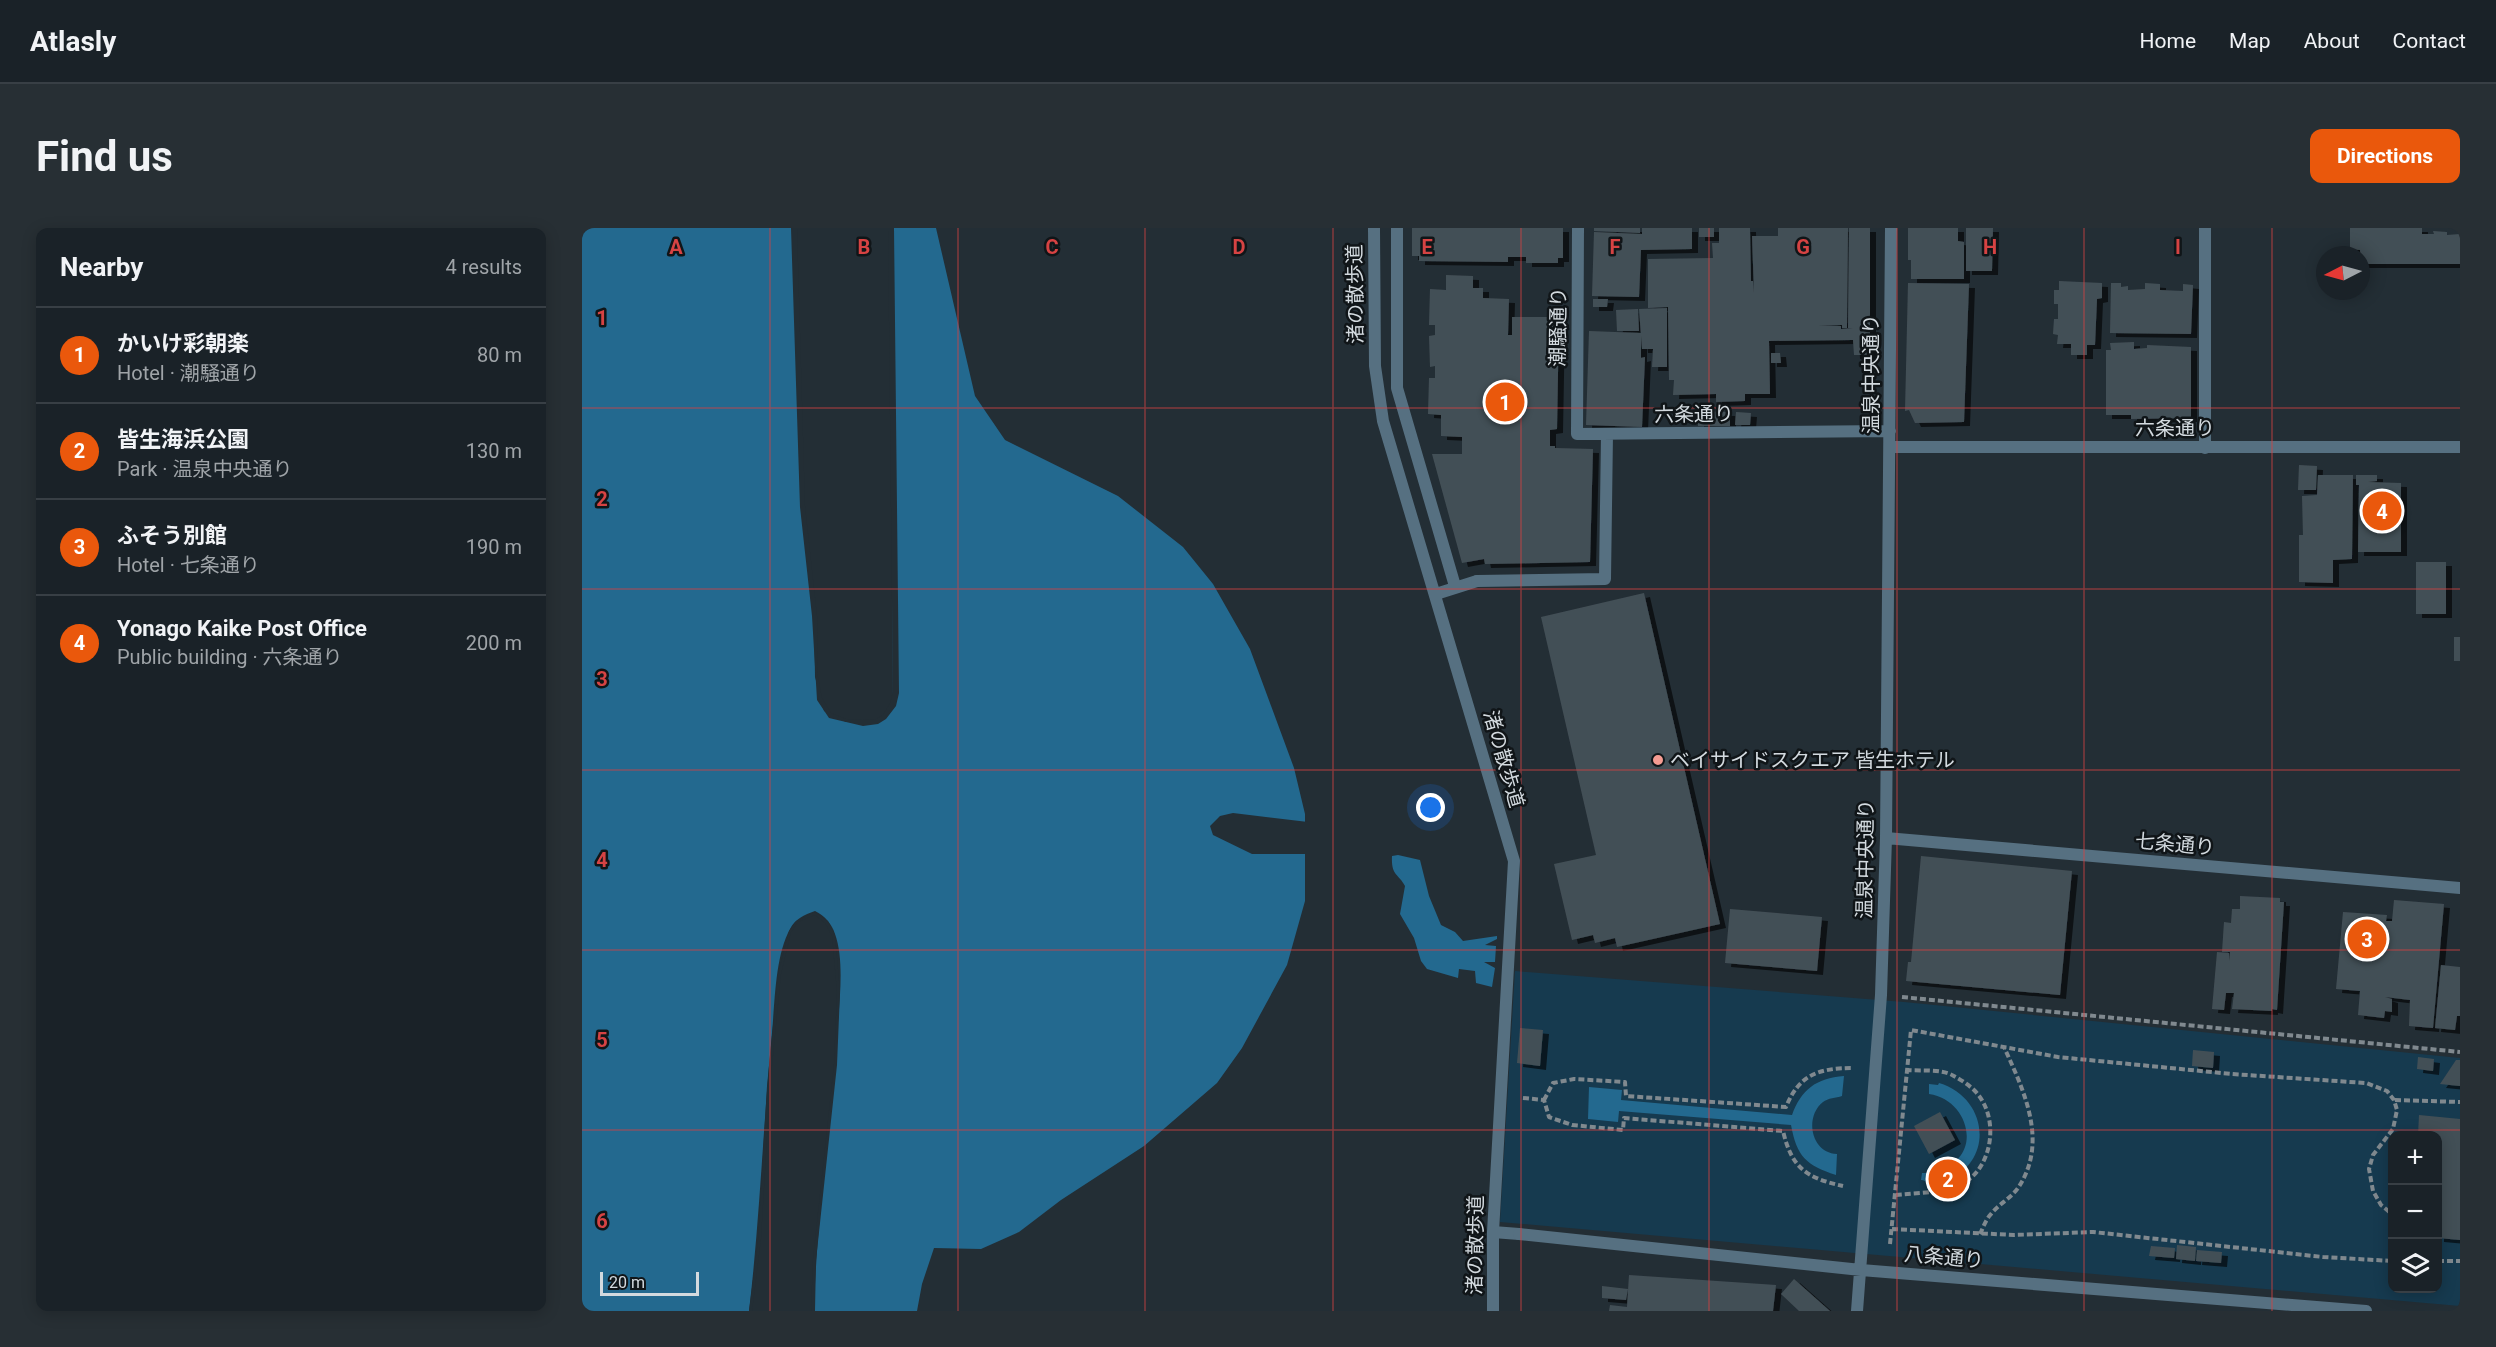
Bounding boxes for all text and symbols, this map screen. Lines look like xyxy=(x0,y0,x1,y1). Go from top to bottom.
text: Atlasly xyxy=(30,25,116,58)
text: Home xyxy=(2140,29,2196,53)
text: Map xyxy=(2229,29,2271,53)
text: About xyxy=(2304,29,2360,53)
text: Contact xyxy=(2393,29,2466,53)
button: Directions xyxy=(2310,129,2460,183)
text: Find us xyxy=(36,132,173,181)
text: A xyxy=(669,235,683,259)
text: B xyxy=(858,235,870,259)
text: C xyxy=(1045,235,1059,259)
text: D xyxy=(1233,235,1246,259)
text: E xyxy=(1421,235,1433,259)
text: F xyxy=(1610,235,1621,259)
text: G xyxy=(1796,235,1810,259)
text: H xyxy=(1983,235,1997,259)
text: I xyxy=(2175,235,2181,259)
street label: 渚の散歩道 xyxy=(1342,244,1368,344)
north arrow xyxy=(2316,246,2370,300)
text: Nearby xyxy=(60,252,143,282)
text: 4 results xyxy=(446,255,522,279)
street label: 潮騒通り xyxy=(1545,287,1571,367)
text: 1 xyxy=(596,306,608,330)
street label: 温泉中央通り xyxy=(1859,314,1883,434)
text: かいけ彩朝楽 xyxy=(117,331,249,356)
text: 1 xyxy=(74,343,85,367)
text: 80 m xyxy=(477,343,522,367)
text: Hotel · 潮騒通り xyxy=(117,361,260,385)
pin: 1 xyxy=(1486,380,1524,424)
street label: 六条通り xyxy=(1654,401,1734,427)
street label: 六条通り xyxy=(2135,416,2215,440)
text: 皆生海浜公園 xyxy=(117,427,249,452)
text: 2 xyxy=(74,439,85,463)
text: 130 m xyxy=(466,439,522,463)
text: Park · 温泉中央通り xyxy=(117,457,292,481)
text: 2 xyxy=(596,487,608,511)
pin: 4 xyxy=(2362,488,2402,534)
text: ふそう別館 xyxy=(117,523,227,548)
text: 3 xyxy=(74,535,85,559)
text: 190 m xyxy=(466,535,522,559)
text: Hotel · 七条通り xyxy=(117,553,260,577)
text: Yonago Kaike Post Office xyxy=(117,616,367,641)
text: 4 xyxy=(74,631,85,655)
text: 200 m xyxy=(466,631,522,655)
text: Public building · 六条通り xyxy=(117,645,343,669)
text: 3 xyxy=(596,667,608,691)
street label: 渚の散歩道 xyxy=(1479,708,1529,810)
place label: ベイサイドスクエア 皆生ホテル xyxy=(1670,748,1955,772)
marker: ベイサイドスクエア 皆生ホテル xyxy=(1651,753,1665,767)
your location xyxy=(1416,793,1445,822)
street label: 温泉中央通り xyxy=(1852,799,1878,919)
street label: 七条通り xyxy=(2134,829,2216,859)
text: 4 xyxy=(596,848,608,872)
pin: 3 xyxy=(2348,916,2386,962)
text: 5 xyxy=(596,1028,608,1052)
map controls xyxy=(2388,1131,2442,1293)
button: + xyxy=(2388,1131,2442,1185)
pin: 2 xyxy=(1928,1156,1968,1202)
button: − xyxy=(2388,1185,2442,1239)
street label: 渚の散歩道 xyxy=(1462,1195,1488,1295)
text: 6 xyxy=(596,1209,608,1233)
button: layers xyxy=(2388,1239,2442,1293)
street label: 八条通り xyxy=(1903,1242,1985,1272)
scale bar xyxy=(600,1269,699,1296)
text: 20 m xyxy=(609,1273,645,1292)

